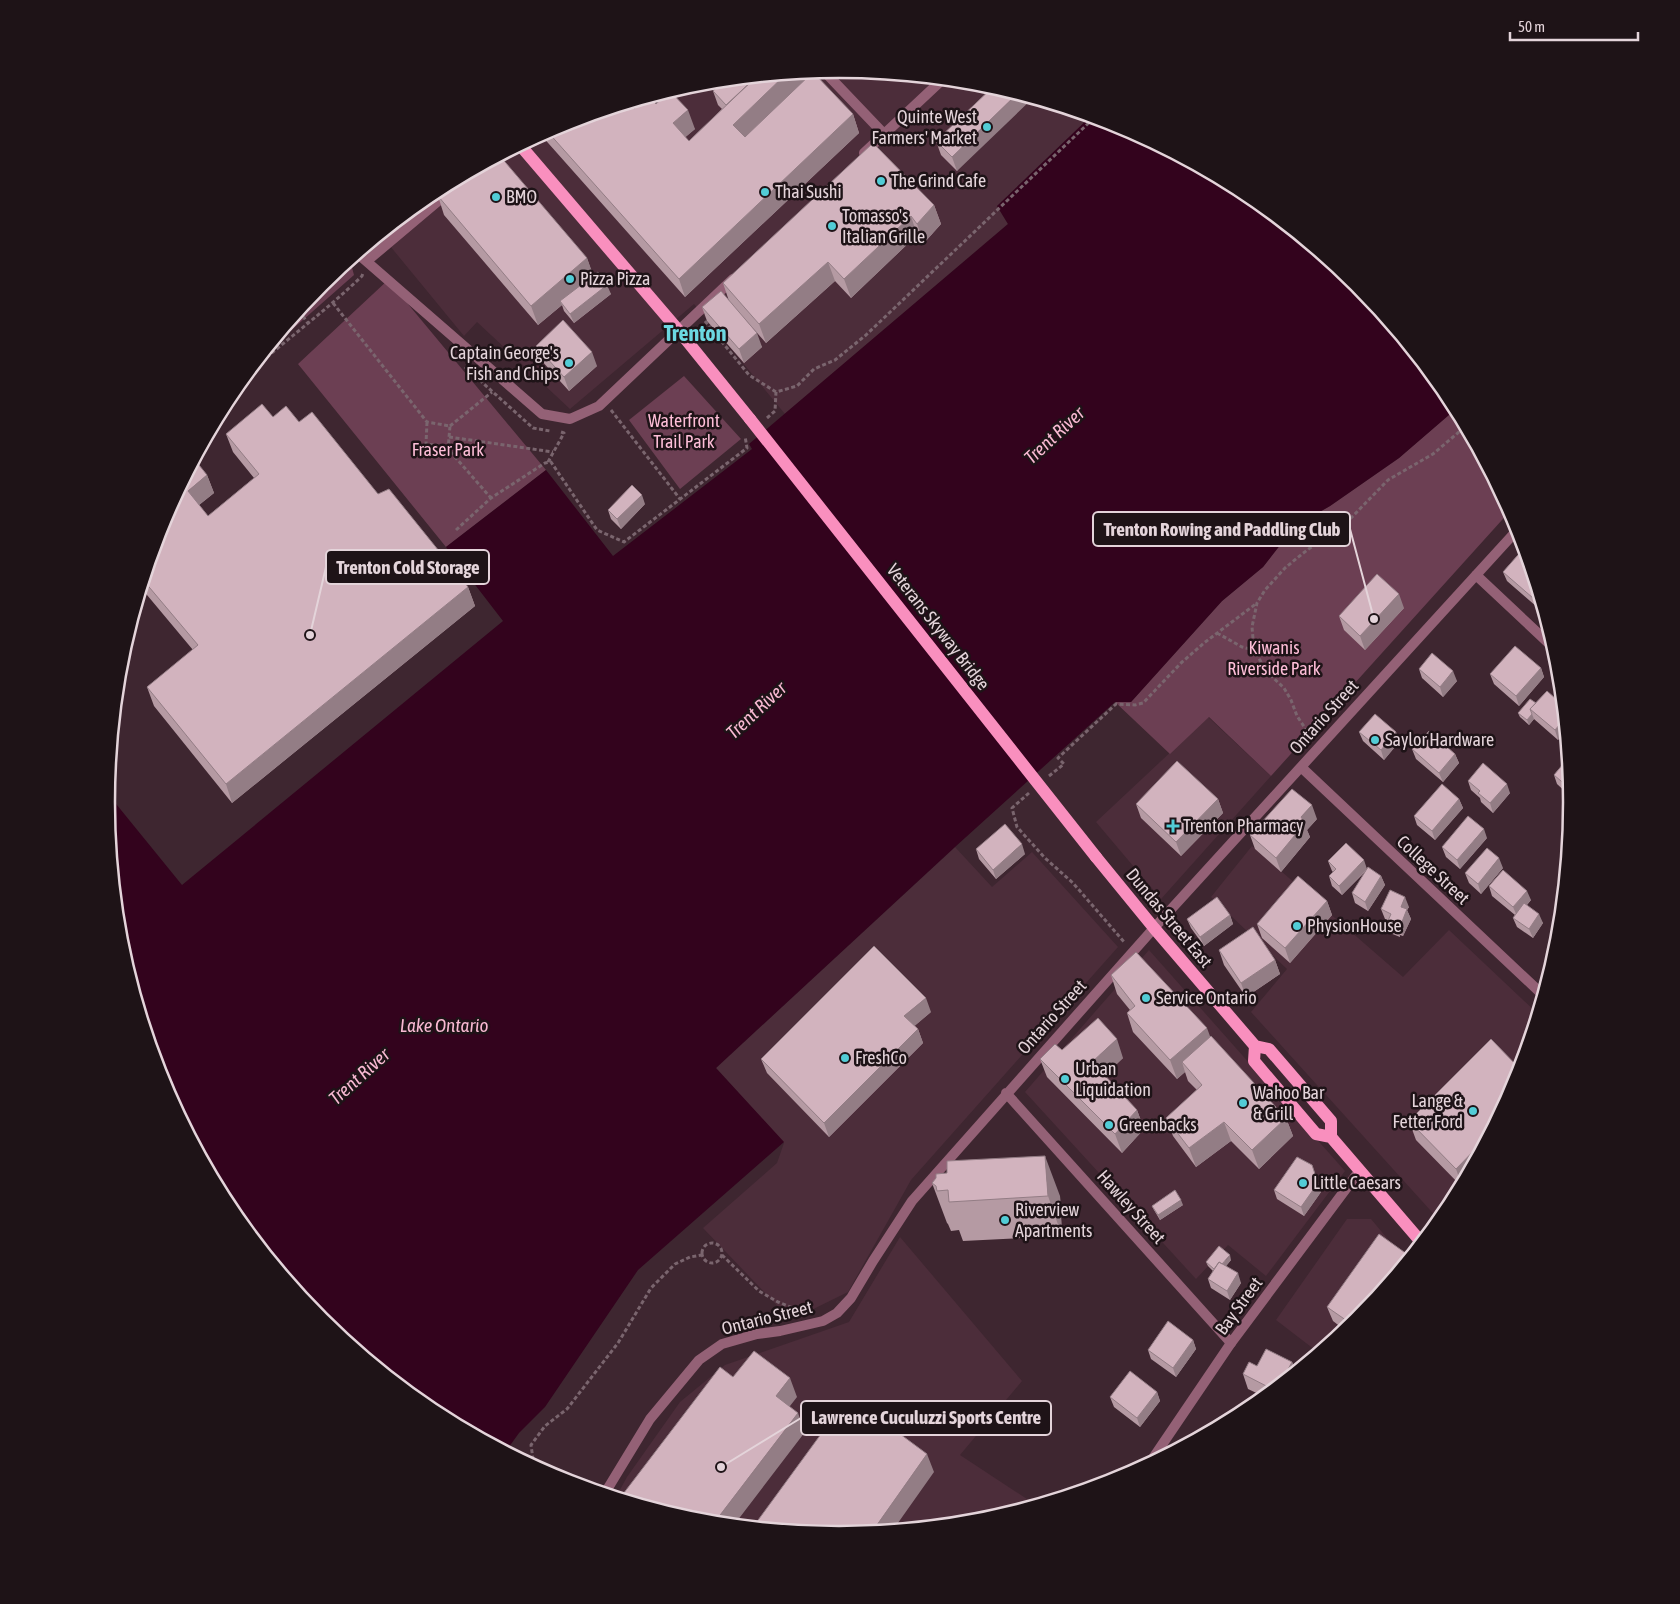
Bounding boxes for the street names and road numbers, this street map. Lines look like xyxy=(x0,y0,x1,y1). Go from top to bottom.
street label: Veterans Skyway Bridge xyxy=(883,559,994,694)
street label: Ontario Street xyxy=(1285,675,1362,758)
street label: College Street xyxy=(1393,831,1474,909)
street label: Dundas Street East xyxy=(1122,864,1217,971)
street label: Ontario Street xyxy=(1013,975,1090,1058)
street label: Hawley Street xyxy=(1093,1166,1170,1248)
street label: Bay Street xyxy=(1211,1273,1267,1339)
street label: Ontario Street xyxy=(719,1296,814,1339)

